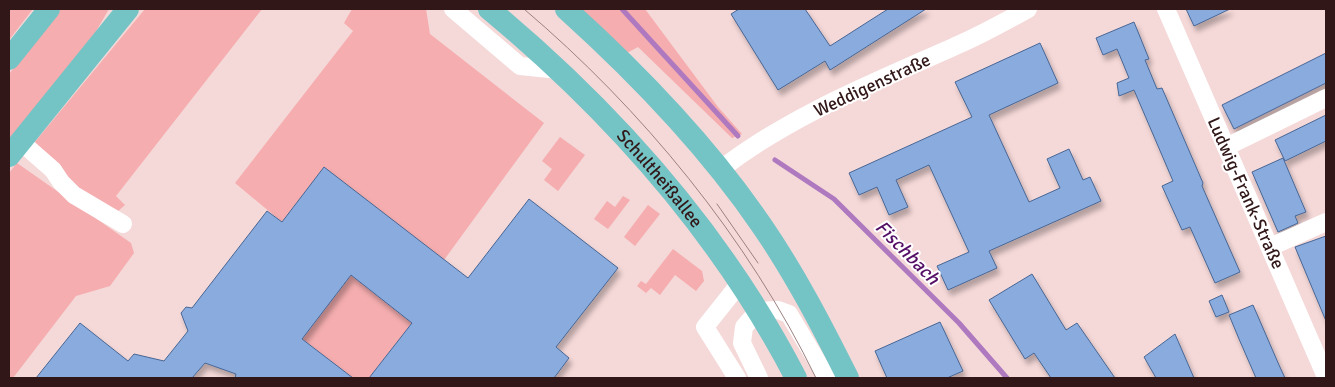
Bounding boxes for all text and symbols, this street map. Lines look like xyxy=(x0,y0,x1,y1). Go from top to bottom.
street label: Weddigenstraße xyxy=(810,48,934,122)
street label: Ludwig-Frank-Straße xyxy=(1203,114,1289,272)
street label: Schultheißallee xyxy=(612,125,708,232)
water label: Fischbach xyxy=(870,215,945,290)

